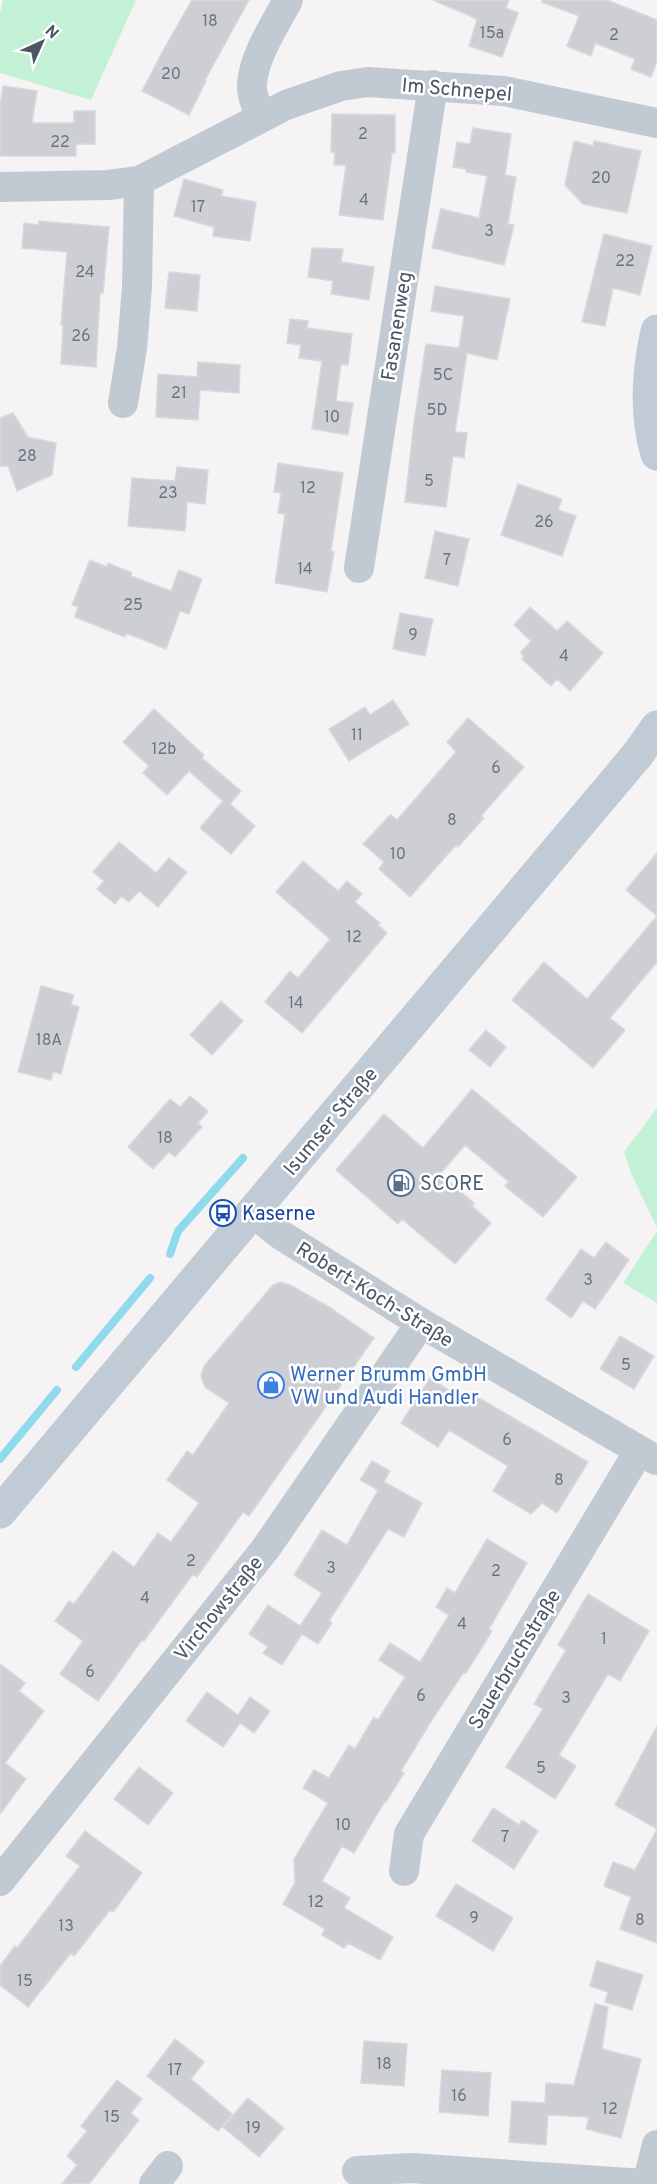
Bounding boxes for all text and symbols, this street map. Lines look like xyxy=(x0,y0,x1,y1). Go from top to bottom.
north arrow xyxy=(12,12,72,72)
house number: 18 xyxy=(202,12,218,32)
text: N xyxy=(40,22,62,44)
house number: 15a xyxy=(480,24,504,44)
house number: 2 xyxy=(609,26,619,46)
house number: 20 xyxy=(161,65,181,85)
street label: Im Schnepel xyxy=(401,73,513,109)
house number: 2 xyxy=(358,125,368,145)
house number: 22 xyxy=(50,133,70,153)
house number: 20 xyxy=(591,169,611,189)
house number: 4 xyxy=(359,191,369,211)
house number: 17 xyxy=(191,198,205,218)
house number: 3 xyxy=(484,222,494,242)
house number: 22 xyxy=(615,252,635,272)
house number: 24 xyxy=(75,263,95,283)
street label: Fasanenweg xyxy=(377,270,419,383)
house number: 26 xyxy=(71,327,91,347)
house number: 5C xyxy=(433,366,453,386)
house number: 21 xyxy=(171,384,187,404)
house number: 5D xyxy=(427,401,447,421)
house number: 10 xyxy=(324,408,340,428)
house number: 28 xyxy=(17,447,37,467)
house number: 5 xyxy=(424,472,434,492)
house number: 12 xyxy=(300,479,316,499)
house number: 23 xyxy=(158,484,178,504)
house number: 26 xyxy=(534,513,554,533)
house number: 7 xyxy=(443,551,451,571)
house number: 14 xyxy=(297,560,313,580)
house number: 25 xyxy=(123,596,143,616)
house number: 9 xyxy=(408,626,418,646)
house number: 4 xyxy=(559,647,569,667)
house number: 11 xyxy=(351,726,363,746)
house number: 12b xyxy=(152,740,176,760)
house number: 6 xyxy=(491,759,501,779)
house number: 8 xyxy=(447,811,457,831)
house number: 10 xyxy=(390,845,406,865)
house number: 12 xyxy=(346,928,362,948)
house number: 14 xyxy=(288,994,304,1014)
house number: 18A xyxy=(36,1031,62,1051)
street label: Isumser Straße xyxy=(279,1063,384,1182)
house number: 18 xyxy=(157,1129,173,1149)
fuel station icon: SCORE xyxy=(386,1168,416,1198)
place label: SCORE xyxy=(420,1172,484,1198)
bus stop icon: Kaserne xyxy=(208,1198,238,1228)
place label: Kaserne xyxy=(242,1202,316,1228)
street label: Robert-Koch-Straße xyxy=(291,1237,457,1355)
house number: 3 xyxy=(583,1271,593,1291)
house number: 5 xyxy=(621,1356,631,1376)
place label: Werner Brumm GmbH VW und Audi Handler xyxy=(290,1363,487,1412)
shop icon: Werner Brumm GmbH VW und Audi Handler xyxy=(256,1370,286,1400)
house number: 6 xyxy=(502,1431,512,1451)
house number: 8 xyxy=(554,1471,564,1491)
street label: Virchowstraße xyxy=(169,1551,270,1667)
house number: 2 xyxy=(186,1552,196,1572)
house number: 3 xyxy=(326,1559,336,1579)
house number: 2 xyxy=(491,1562,501,1582)
street label: Sauerbruchstraße xyxy=(464,1585,568,1735)
house number: 4 xyxy=(140,1589,150,1609)
house number: 4 xyxy=(457,1615,467,1635)
house number: 1 xyxy=(601,1630,607,1650)
house number: 6 xyxy=(85,1663,95,1683)
house number: 6 xyxy=(416,1687,426,1707)
house number: 3 xyxy=(561,1689,571,1709)
house number: 5 xyxy=(536,1759,546,1779)
house number: 10 xyxy=(335,1816,351,1836)
house number: 7 xyxy=(501,1828,509,1848)
house number: 12 xyxy=(308,1893,324,1913)
house number: 9 xyxy=(469,1909,479,1929)
house number: 8 xyxy=(635,1911,645,1931)
house number: 13 xyxy=(58,1917,74,1937)
house number: 15 xyxy=(17,1972,33,1992)
house number: 18 xyxy=(376,2055,392,2075)
house number: 17 xyxy=(168,2061,182,2081)
house number: 16 xyxy=(451,2087,467,2107)
house number: 12 xyxy=(602,2100,618,2120)
house number: 15 xyxy=(104,2108,120,2128)
house number: 19 xyxy=(245,2119,261,2139)

